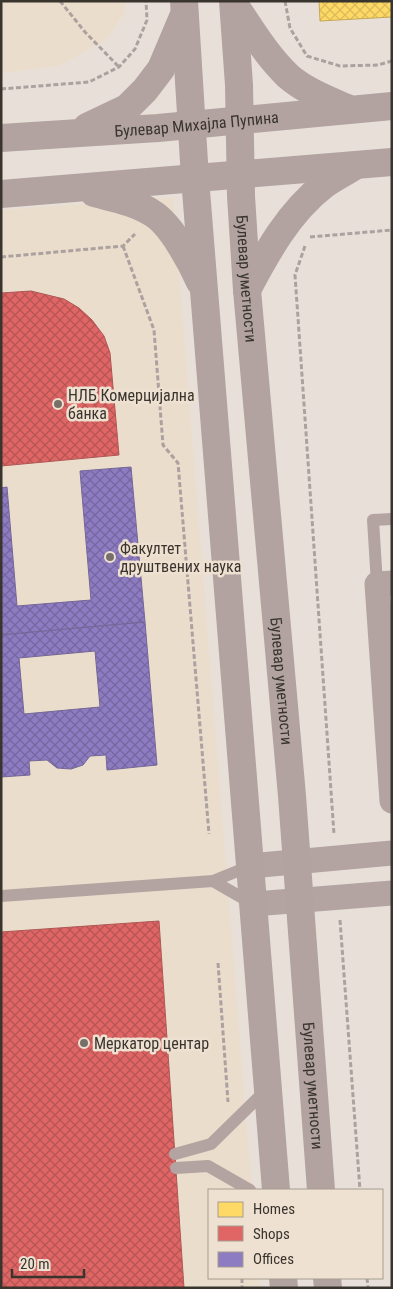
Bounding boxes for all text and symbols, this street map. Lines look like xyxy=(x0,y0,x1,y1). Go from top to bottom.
street label: Булевар Михајла Пупина xyxy=(114,107,279,140)
street label: Булевар уметности xyxy=(233,214,261,343)
place label: НЛБ Комерцијална банка xyxy=(68,386,195,423)
marker: НЛБ Комерцијална банка xyxy=(52,398,64,410)
place label: Факултет друштвених наука xyxy=(120,539,241,576)
marker: Факултет друштвених наука xyxy=(104,551,116,563)
street label: Булевар уметности xyxy=(267,616,297,746)
street label: Булевар уметности xyxy=(299,1021,327,1150)
place label: Меркатор центар xyxy=(94,1034,209,1053)
marker: Меркатор центар xyxy=(78,1037,90,1049)
legend xyxy=(208,1189,383,1279)
text: Homes xyxy=(253,1200,295,1218)
text: Shops xyxy=(253,1225,290,1243)
scale bar xyxy=(12,1246,85,1278)
text: Offices xyxy=(253,1250,294,1268)
text: 20 m xyxy=(20,1255,50,1273)

